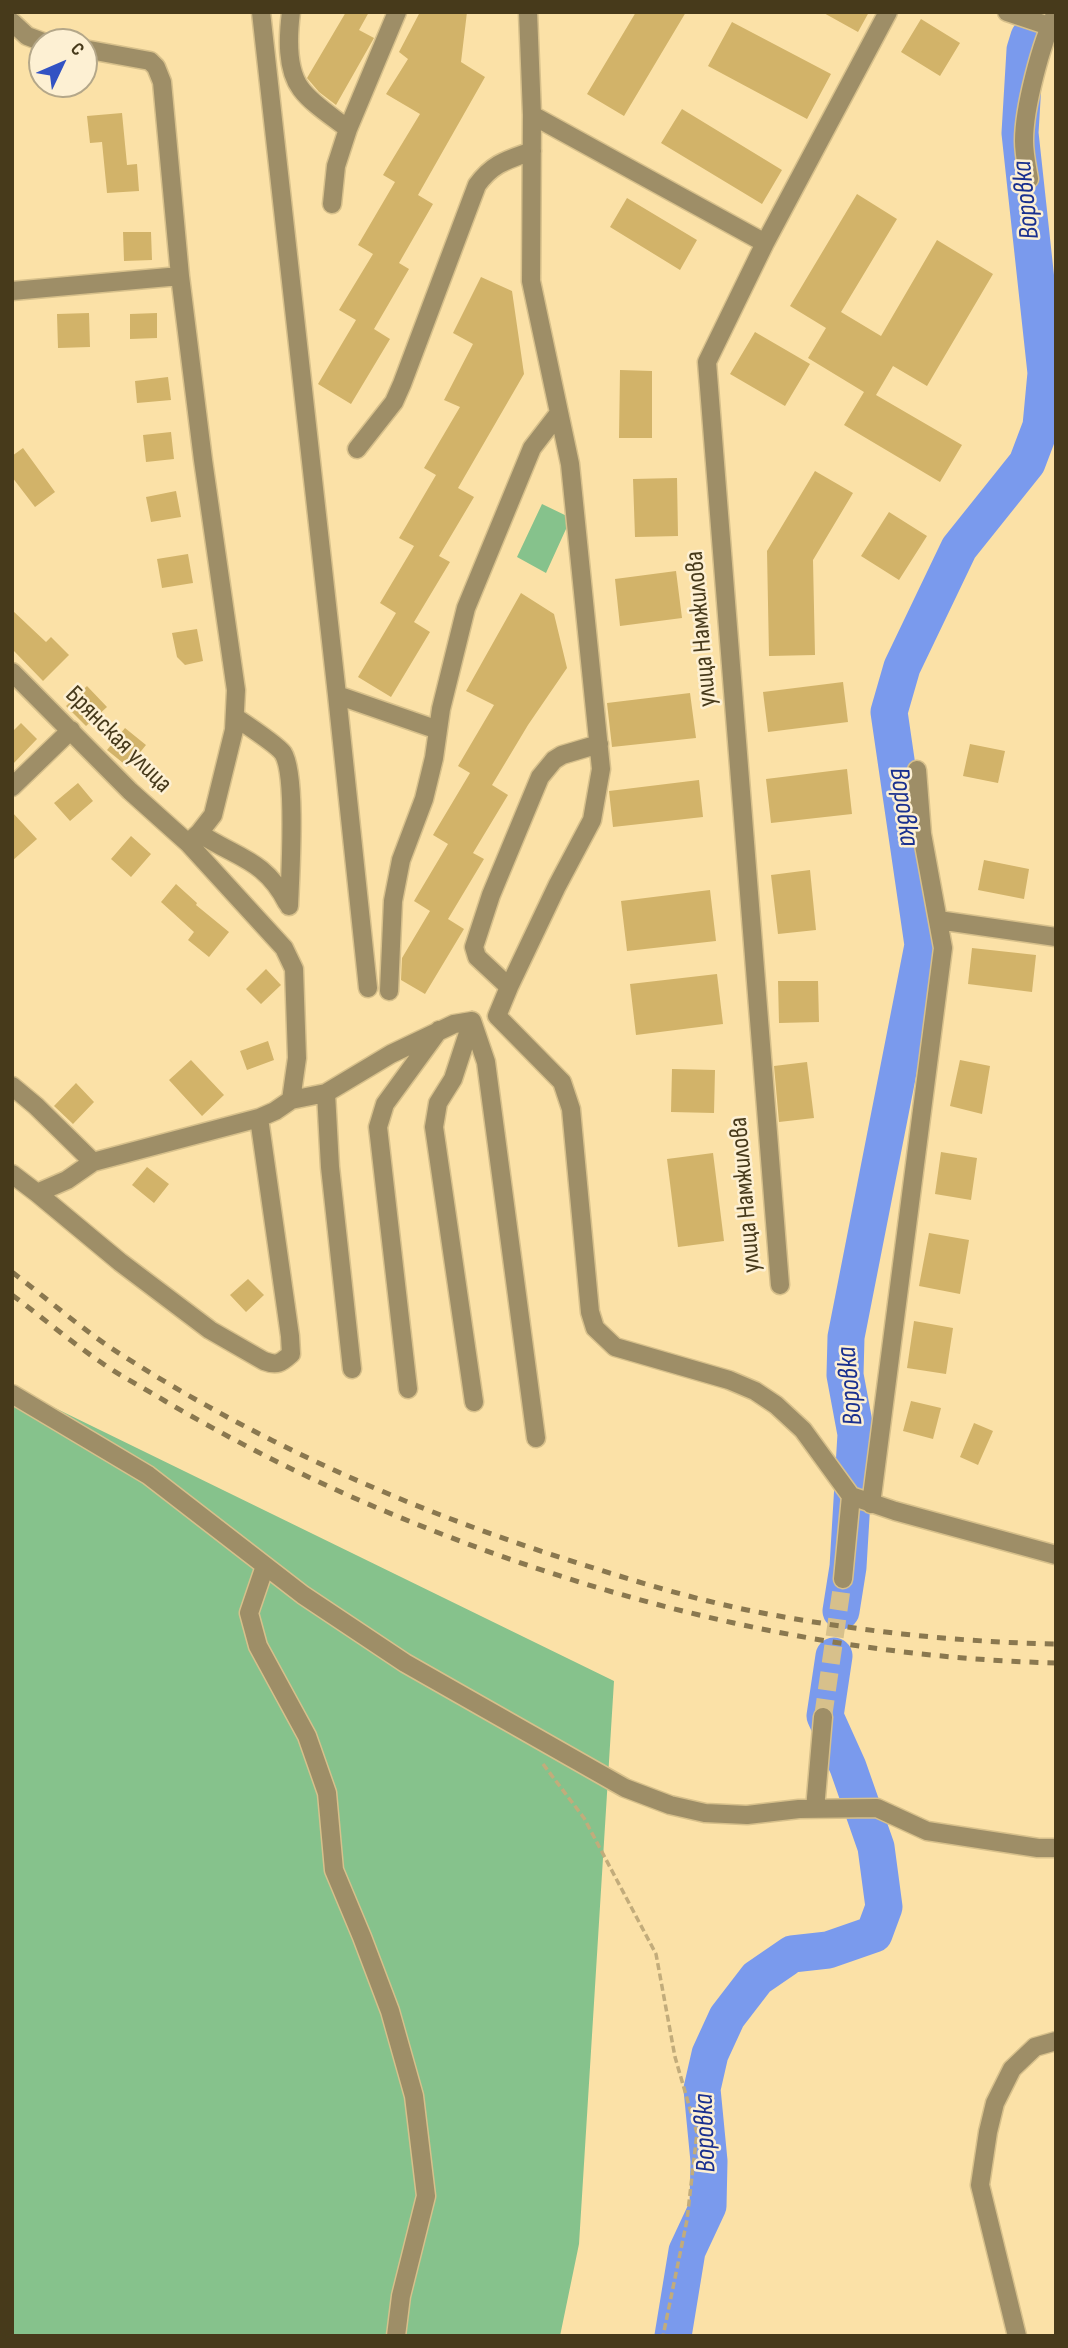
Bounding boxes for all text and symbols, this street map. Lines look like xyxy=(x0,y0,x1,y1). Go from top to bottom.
north arrow xyxy=(28,28,98,98)
text: С xyxy=(65,38,89,61)
water label: Воровка xyxy=(1006,159,1048,241)
street label: улица Намжилова xyxy=(680,550,724,708)
street label: Брянская улица xyxy=(58,680,178,800)
water label: Воровка xyxy=(881,765,925,849)
street label: улица Намжилова xyxy=(724,1116,768,1274)
water label: Воровка xyxy=(831,1345,871,1427)
water label: Воровка xyxy=(688,2093,724,2173)

